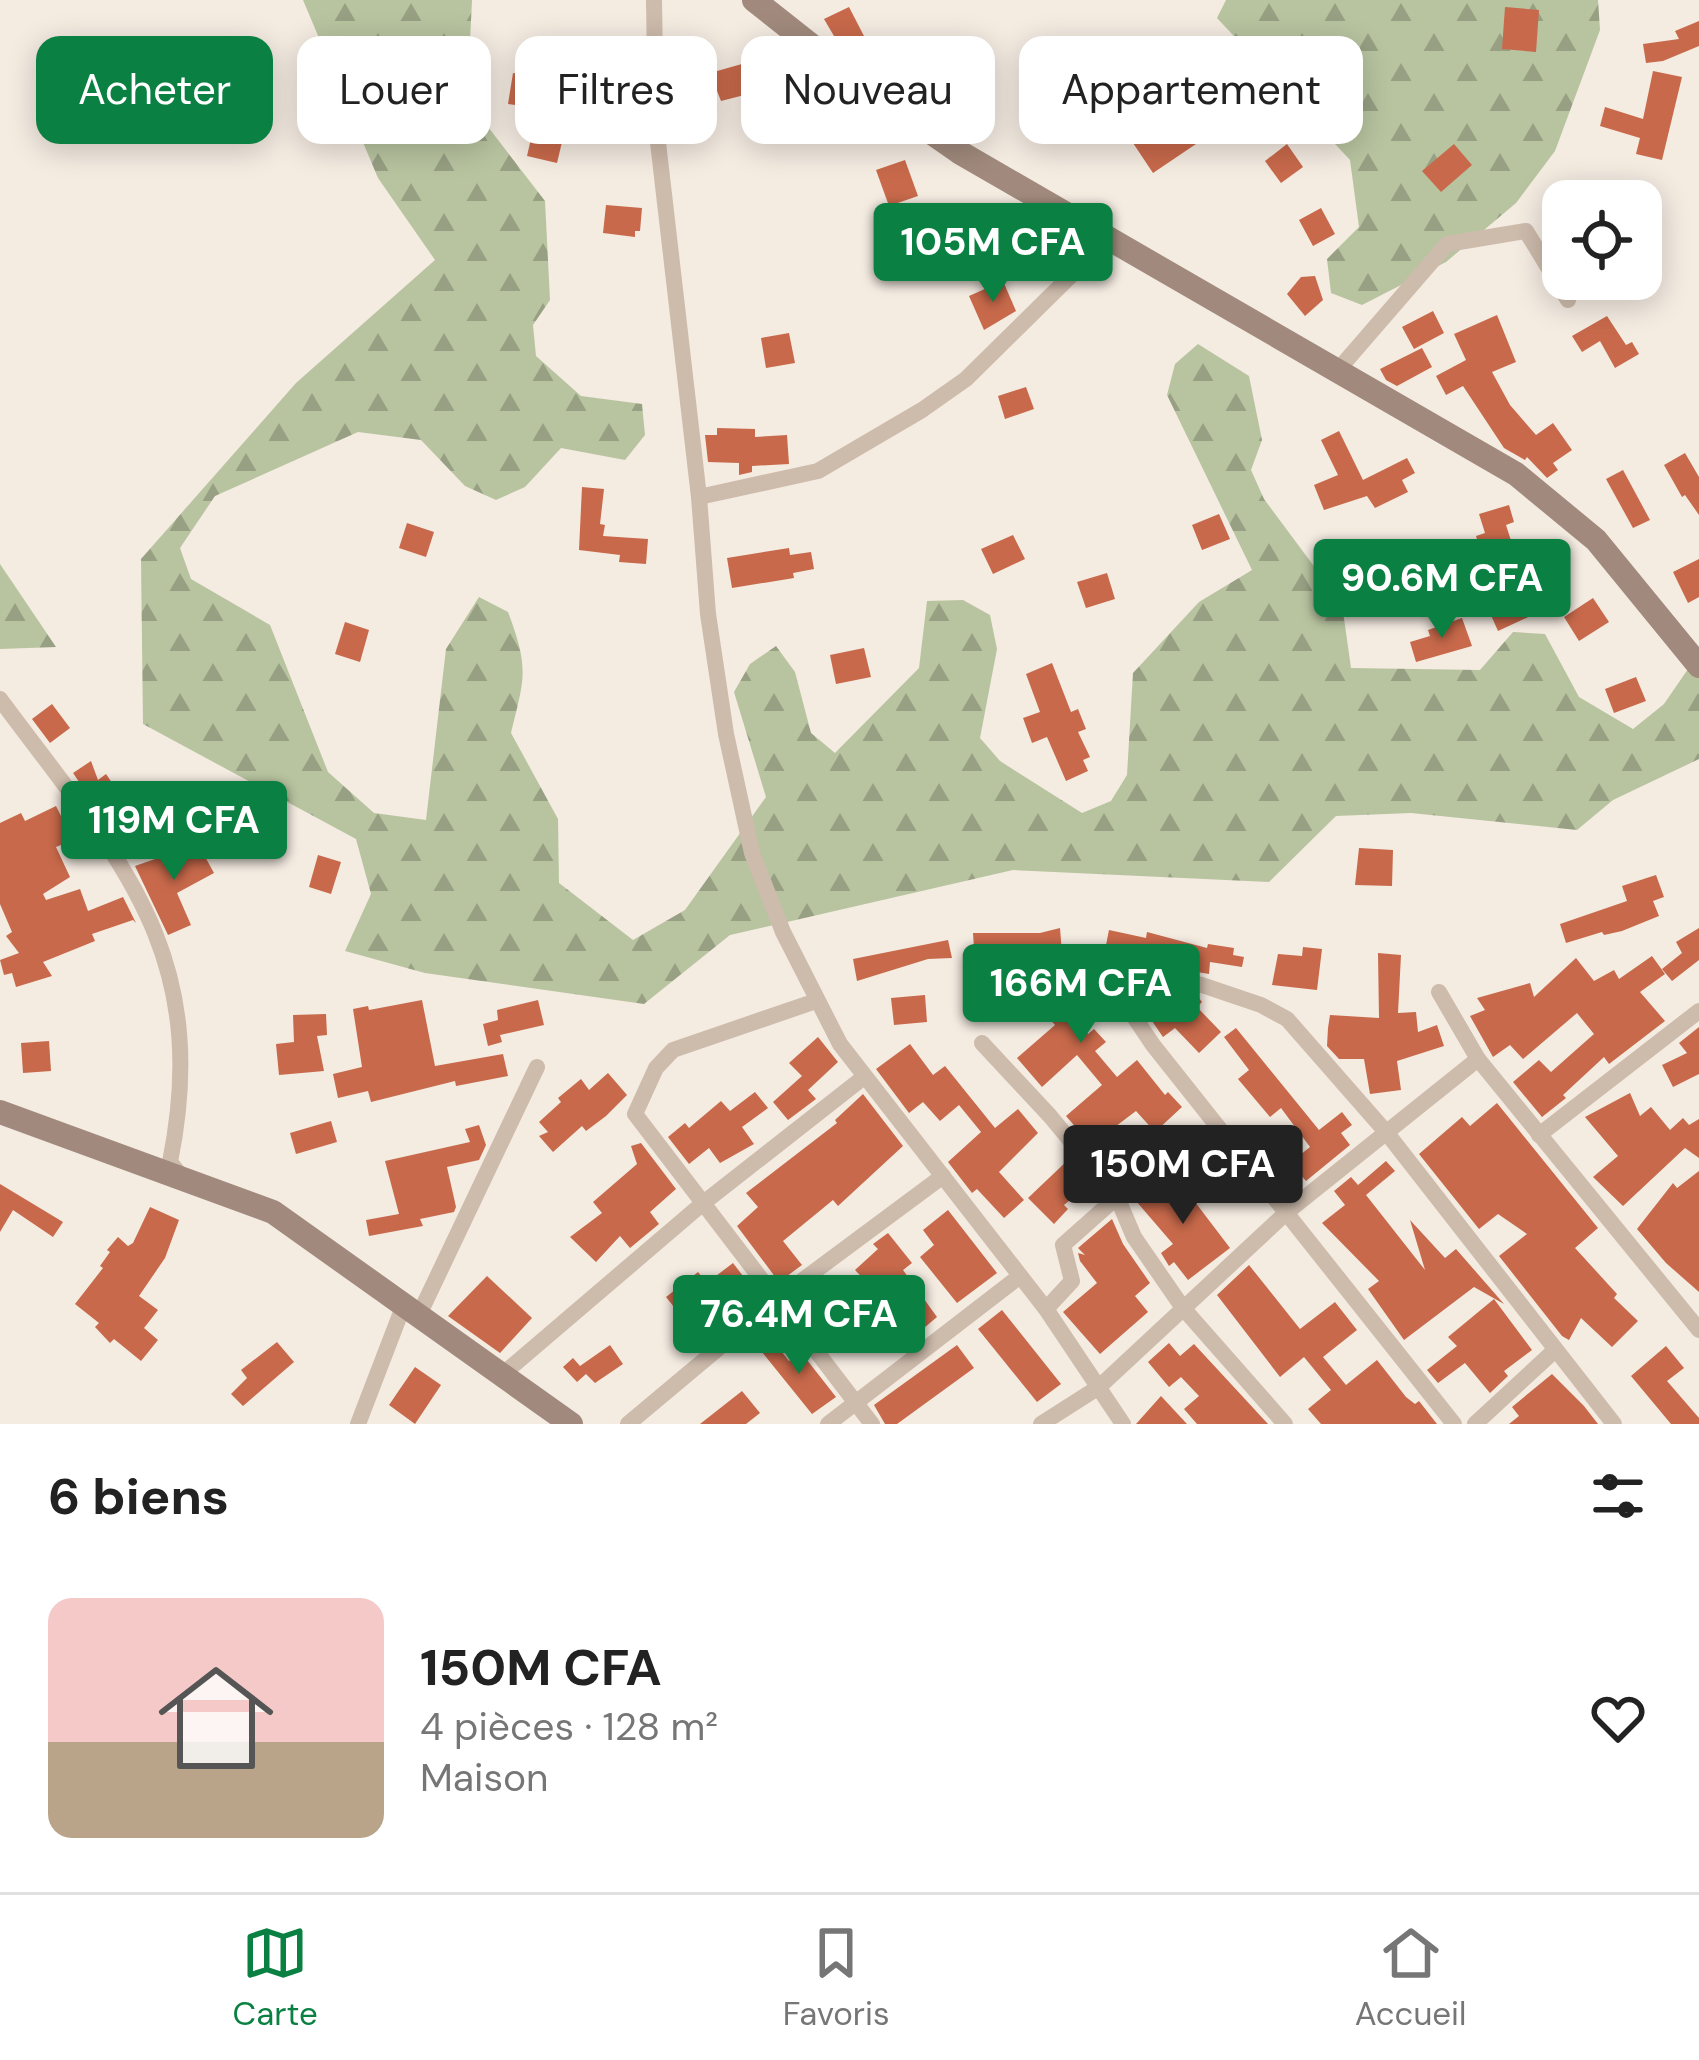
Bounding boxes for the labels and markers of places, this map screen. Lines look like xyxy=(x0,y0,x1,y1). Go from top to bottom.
pin: 105M CFA xyxy=(869,203,1117,305)
pin: 90.6M CFA xyxy=(1305,539,1579,641)
pin: 119M CFA xyxy=(50,781,298,883)
pin: 166M CFA xyxy=(957,944,1205,1046)
pin: 150M CFA xyxy=(1059,1125,1307,1227)
pin: 76.4M CFA xyxy=(662,1275,936,1377)

